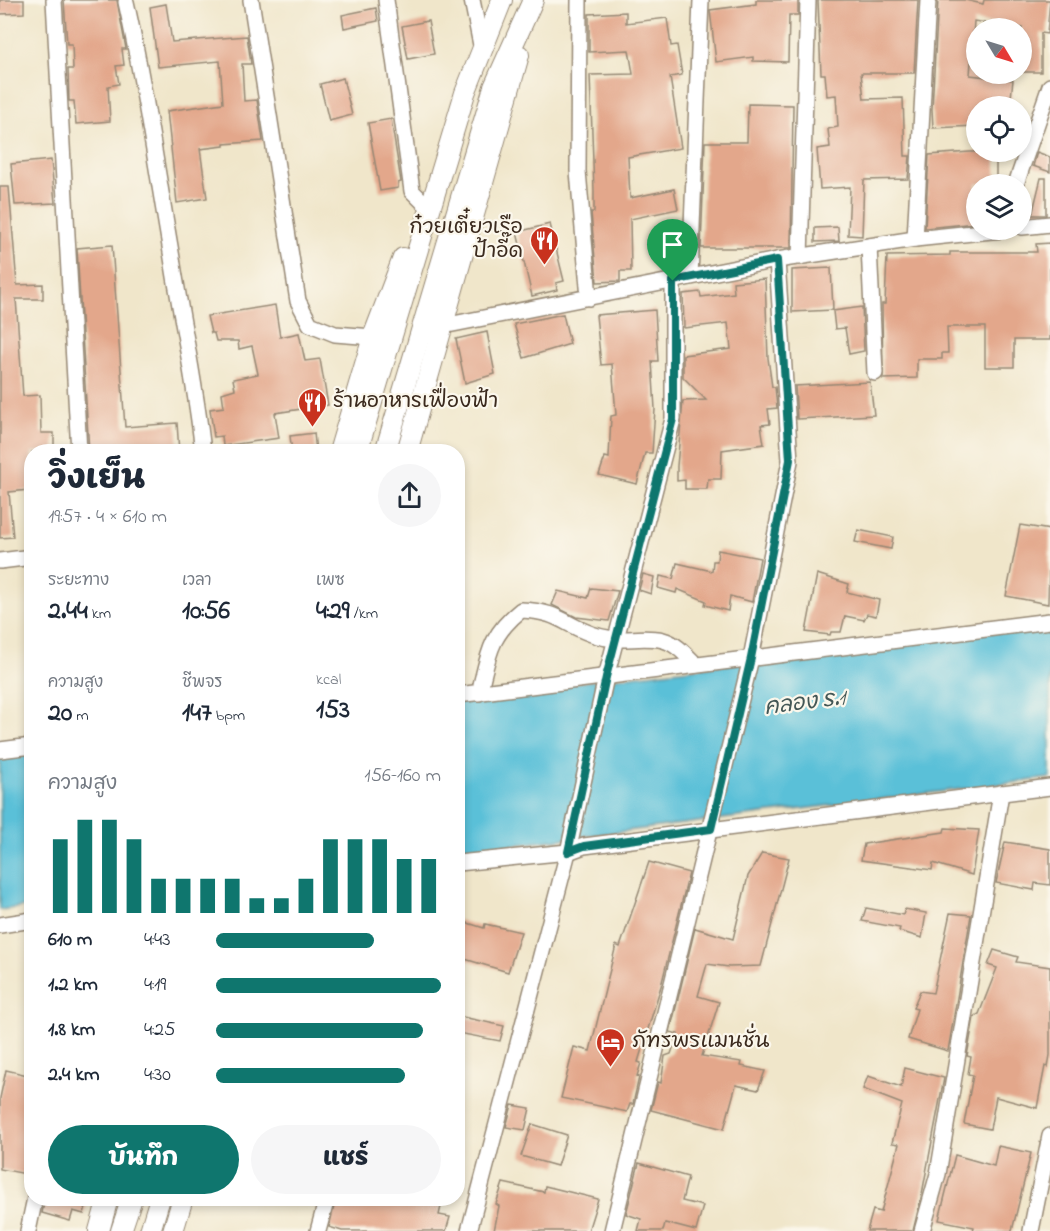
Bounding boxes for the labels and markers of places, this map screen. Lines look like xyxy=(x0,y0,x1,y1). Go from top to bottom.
place label: ก๋วยเตี๋ยวเรือ ป้าอี๊ด xyxy=(409,207,523,267)
pin xyxy=(647,219,698,281)
restaurant icon: ก๋วยเตี๋ยวเรือ ป้าอี๊ด xyxy=(528,224,560,266)
place label: ร้านอาหารเฟื่องฟ้า xyxy=(333,382,498,417)
restaurant icon: ร้านอาหารเฟื่องฟ้า xyxy=(296,386,328,428)
place label: ภัทรพรแมนชั่น xyxy=(632,1023,769,1057)
hotel icon: ภัทรพรแมนชั่น xyxy=(595,1026,627,1068)

